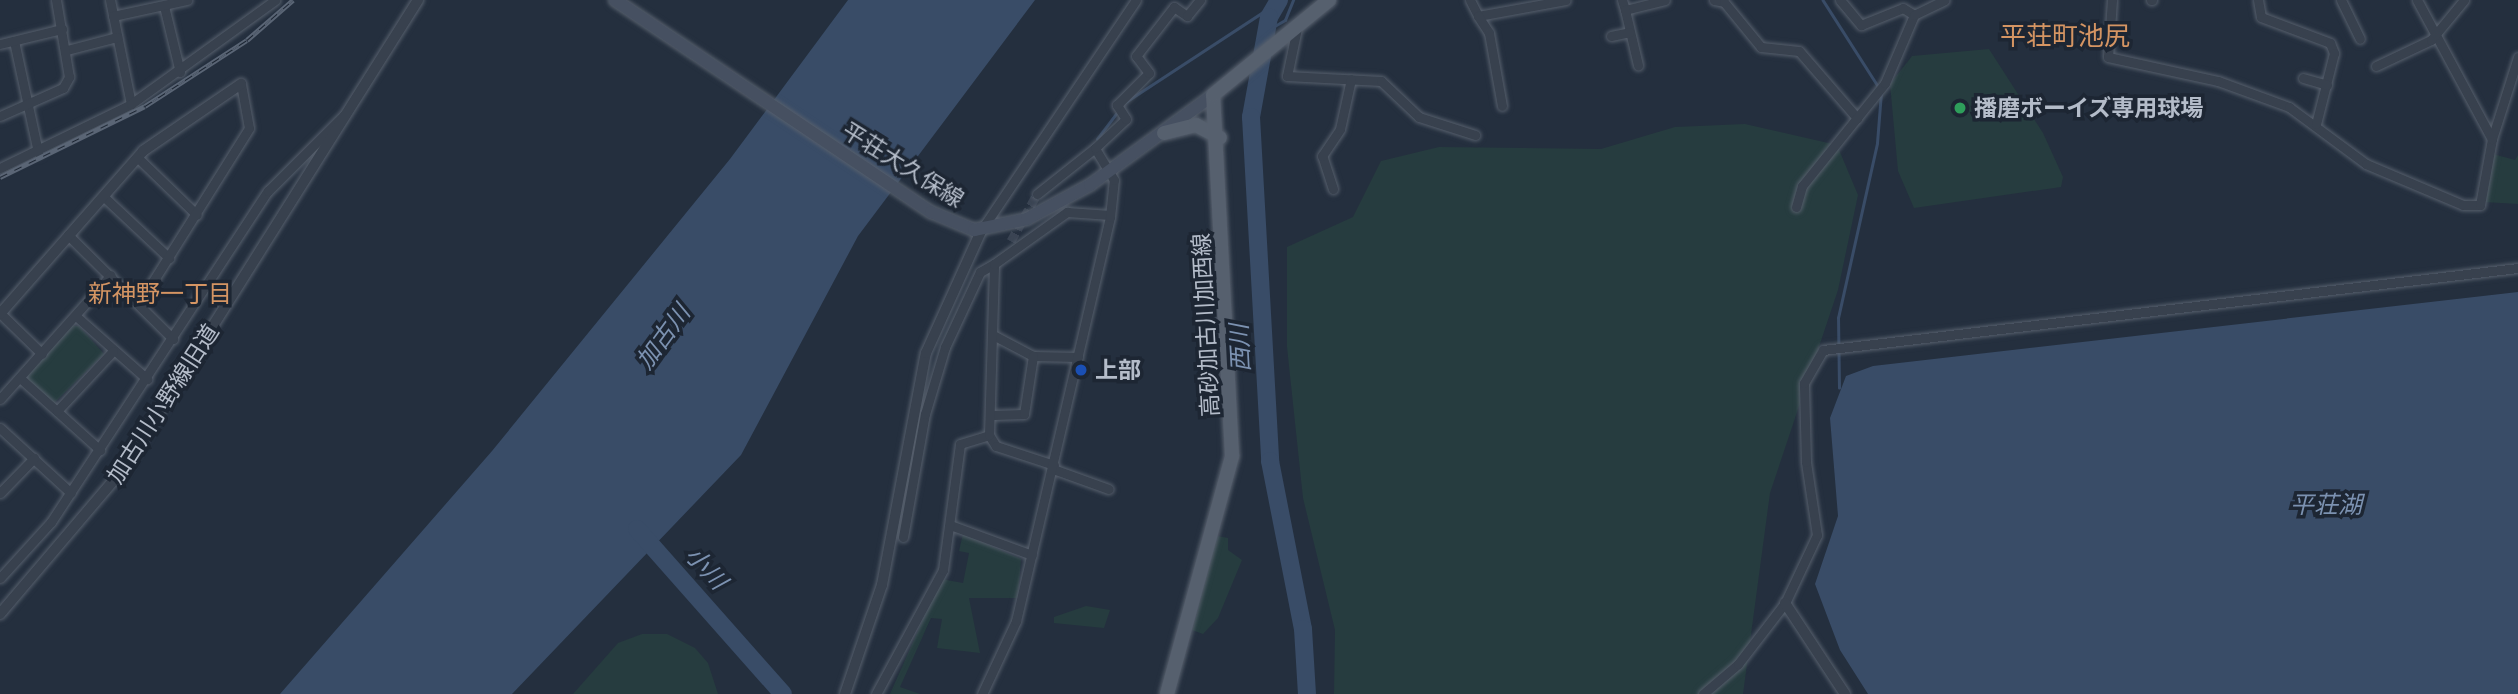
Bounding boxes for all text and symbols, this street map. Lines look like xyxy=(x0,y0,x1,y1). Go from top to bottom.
district label: 平荘町池尻 xyxy=(2000,21,2130,53)
place label: 播磨ボーイズ専用球場 xyxy=(1974,94,2204,122)
marker: 播磨ボーイズ専用球場 xyxy=(1952,100,1968,116)
street label: 平荘大久保線 xyxy=(837,117,969,213)
street label: 高砂加古川加西線 xyxy=(1187,232,1225,418)
district label: 新神野一丁目 xyxy=(88,280,232,308)
water label: 加古川 xyxy=(630,299,696,375)
street label: 加古川小野線旧道 xyxy=(101,319,225,489)
water label: 西川 xyxy=(1224,323,1256,373)
place label: 上部 xyxy=(1095,356,1141,384)
marker: 上部 xyxy=(1073,362,1089,378)
water label: 平荘湖 xyxy=(2290,491,2362,519)
water label: 小川 xyxy=(679,541,733,595)

